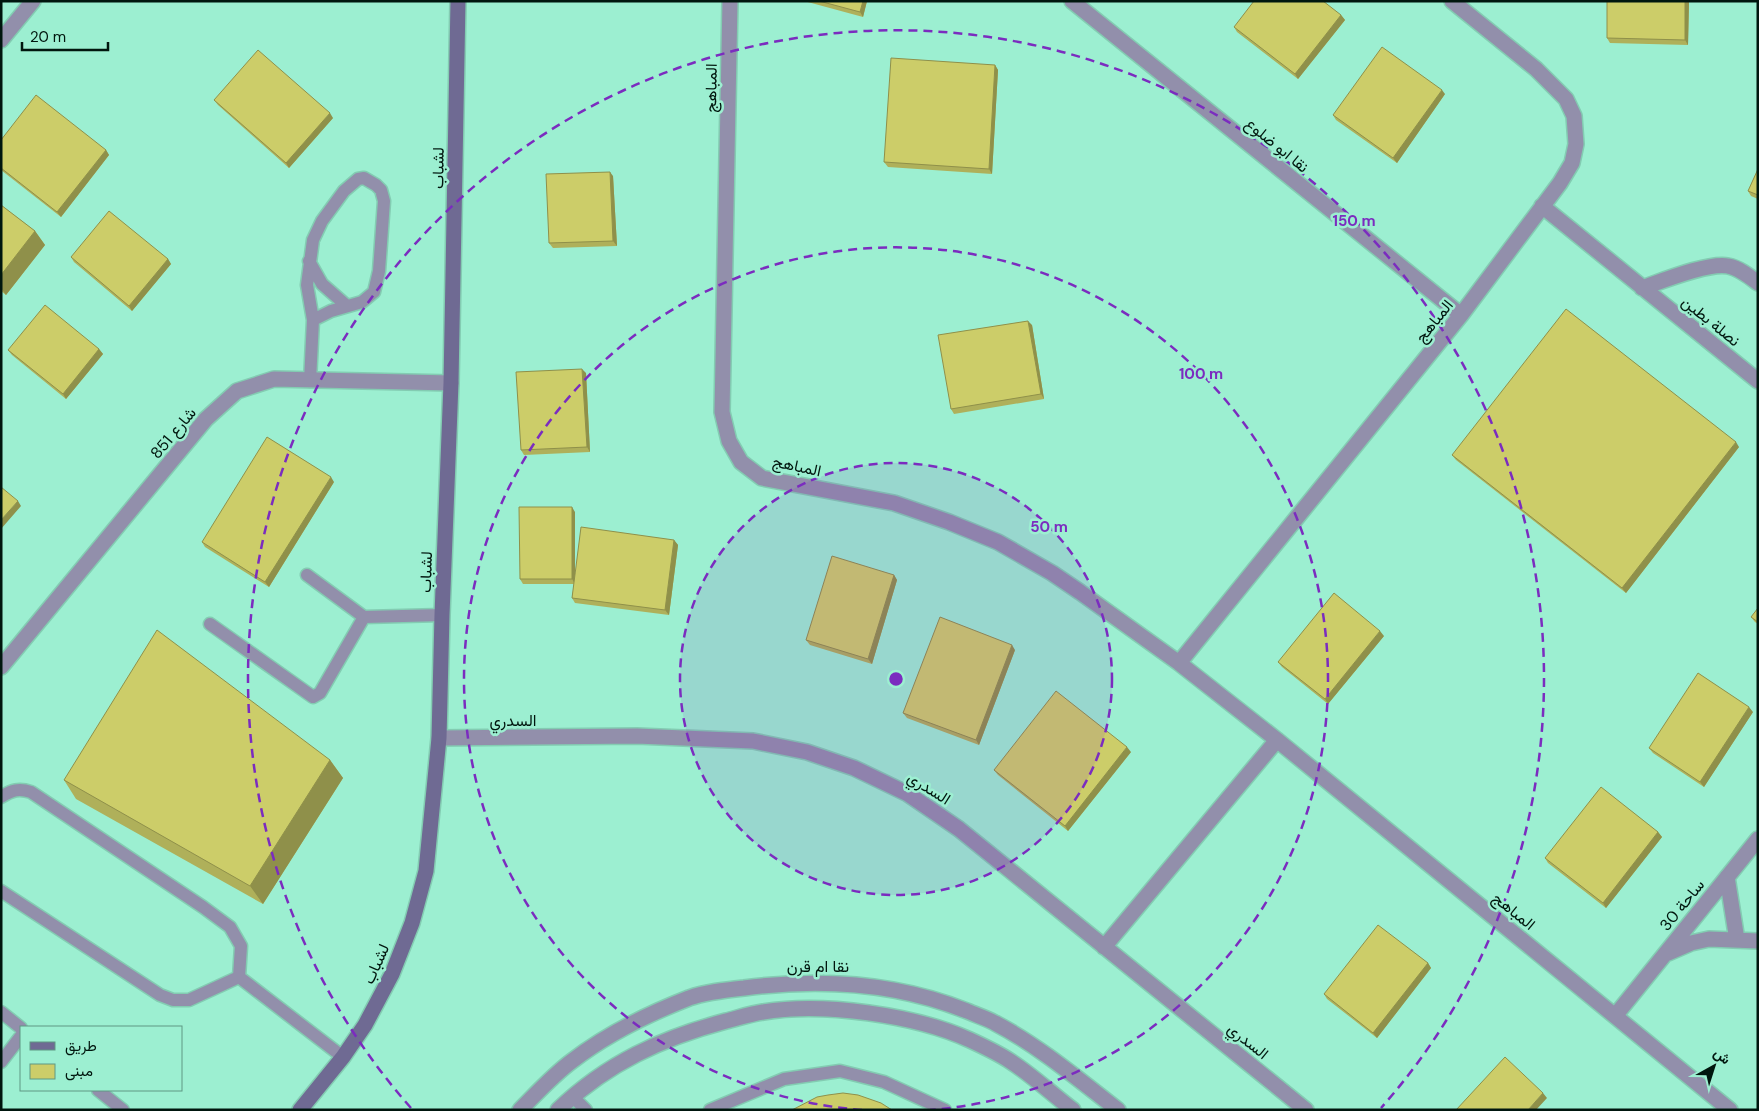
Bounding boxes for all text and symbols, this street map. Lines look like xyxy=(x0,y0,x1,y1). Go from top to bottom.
scale bar xyxy=(22,20,109,52)
text: 20 m xyxy=(30,27,66,47)
street label: المباهج xyxy=(700,63,723,113)
street label: نقا ابو ضلوع xyxy=(1240,113,1313,178)
street label: لشباب xyxy=(427,147,449,189)
text: 150 m xyxy=(1333,211,1376,231)
street label: نصلة بطين xyxy=(1677,291,1745,351)
street label: المباهج xyxy=(1410,295,1458,347)
text: 100 m xyxy=(1179,364,1223,384)
street label: شارع 851 xyxy=(145,403,201,464)
street label: المباهج xyxy=(770,451,823,482)
text: 50 m xyxy=(1030,517,1068,537)
street label: لشباب xyxy=(415,551,437,593)
centre of rings xyxy=(887,670,905,688)
street label: السدري xyxy=(489,710,537,734)
street label: السدري xyxy=(902,767,955,812)
street label: ساحة 30 xyxy=(1655,875,1709,935)
street label: المباهج xyxy=(1488,887,1540,935)
street label: لشباب xyxy=(358,941,394,987)
street label: نقا ام قرن xyxy=(787,956,849,977)
street label: السدري xyxy=(1221,1018,1273,1066)
legend xyxy=(20,1026,182,1091)
text: طريق xyxy=(65,1036,97,1056)
north arrow xyxy=(1689,1041,1739,1091)
text: ش xyxy=(1710,1044,1735,1068)
text: مبنى xyxy=(65,1061,93,1081)

